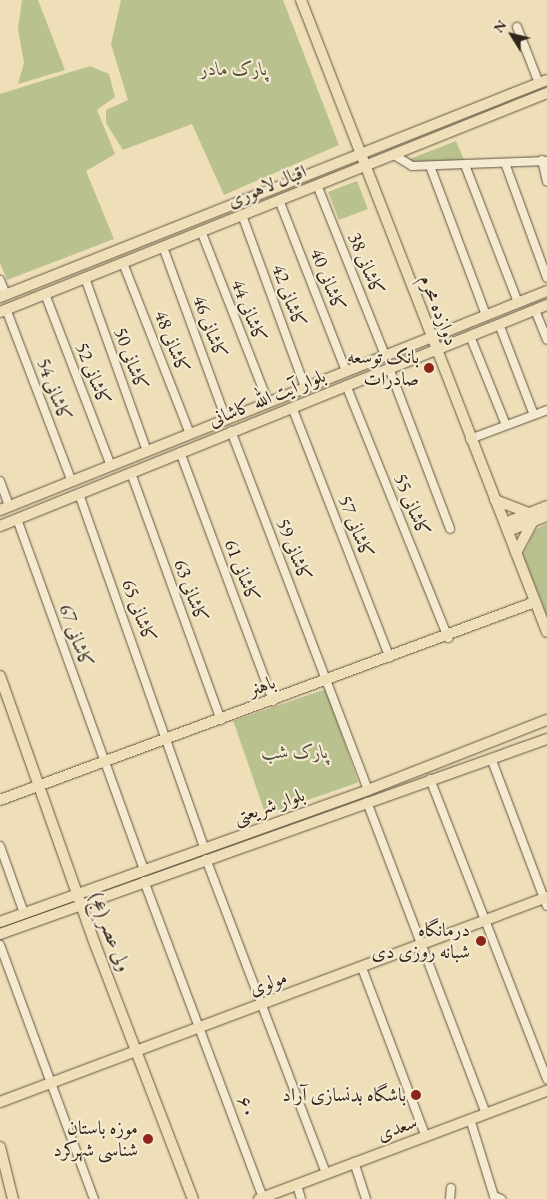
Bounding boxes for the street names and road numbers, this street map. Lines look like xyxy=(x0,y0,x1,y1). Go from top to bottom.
street label: اقبال لاهوری xyxy=(224,160,310,212)
street label: کاشانی 38 xyxy=(343,229,389,299)
street label: کاشانی 40 xyxy=(306,245,350,315)
street label: کاشانی 42 xyxy=(267,261,311,331)
street label: دوازده محرم xyxy=(415,271,463,349)
street label: کاشانی 44 xyxy=(227,276,271,346)
street label: کاشانی 46 xyxy=(188,292,232,362)
street label: کاشانی 48 xyxy=(150,307,194,377)
street label: کاشانی 50 xyxy=(109,324,153,394)
street label: کاشانی 52 xyxy=(71,339,115,409)
street label: کاشانی 54 xyxy=(32,355,76,425)
street label: بلوار آیت الله کاشانی xyxy=(205,364,329,432)
street label: کاشانی 55 xyxy=(389,470,435,540)
street label: کاشانی 57 xyxy=(334,492,378,562)
street label: کاشانی 59 xyxy=(272,515,316,585)
street label: کاشانی 61 xyxy=(220,536,264,606)
street label: کاشانی 63 xyxy=(169,556,213,626)
street label: کاشانی 65 xyxy=(117,576,161,646)
street label: کاشانی 67 xyxy=(54,601,98,671)
street label: باهنر xyxy=(245,671,279,701)
street label: بلوار شریعتی xyxy=(230,783,308,829)
street label: ولی عصر (عج) xyxy=(84,889,136,975)
street label: مولوی xyxy=(246,966,290,1000)
street label: ۶۰ xyxy=(232,1093,262,1121)
street label: سعدی xyxy=(374,1110,420,1146)

